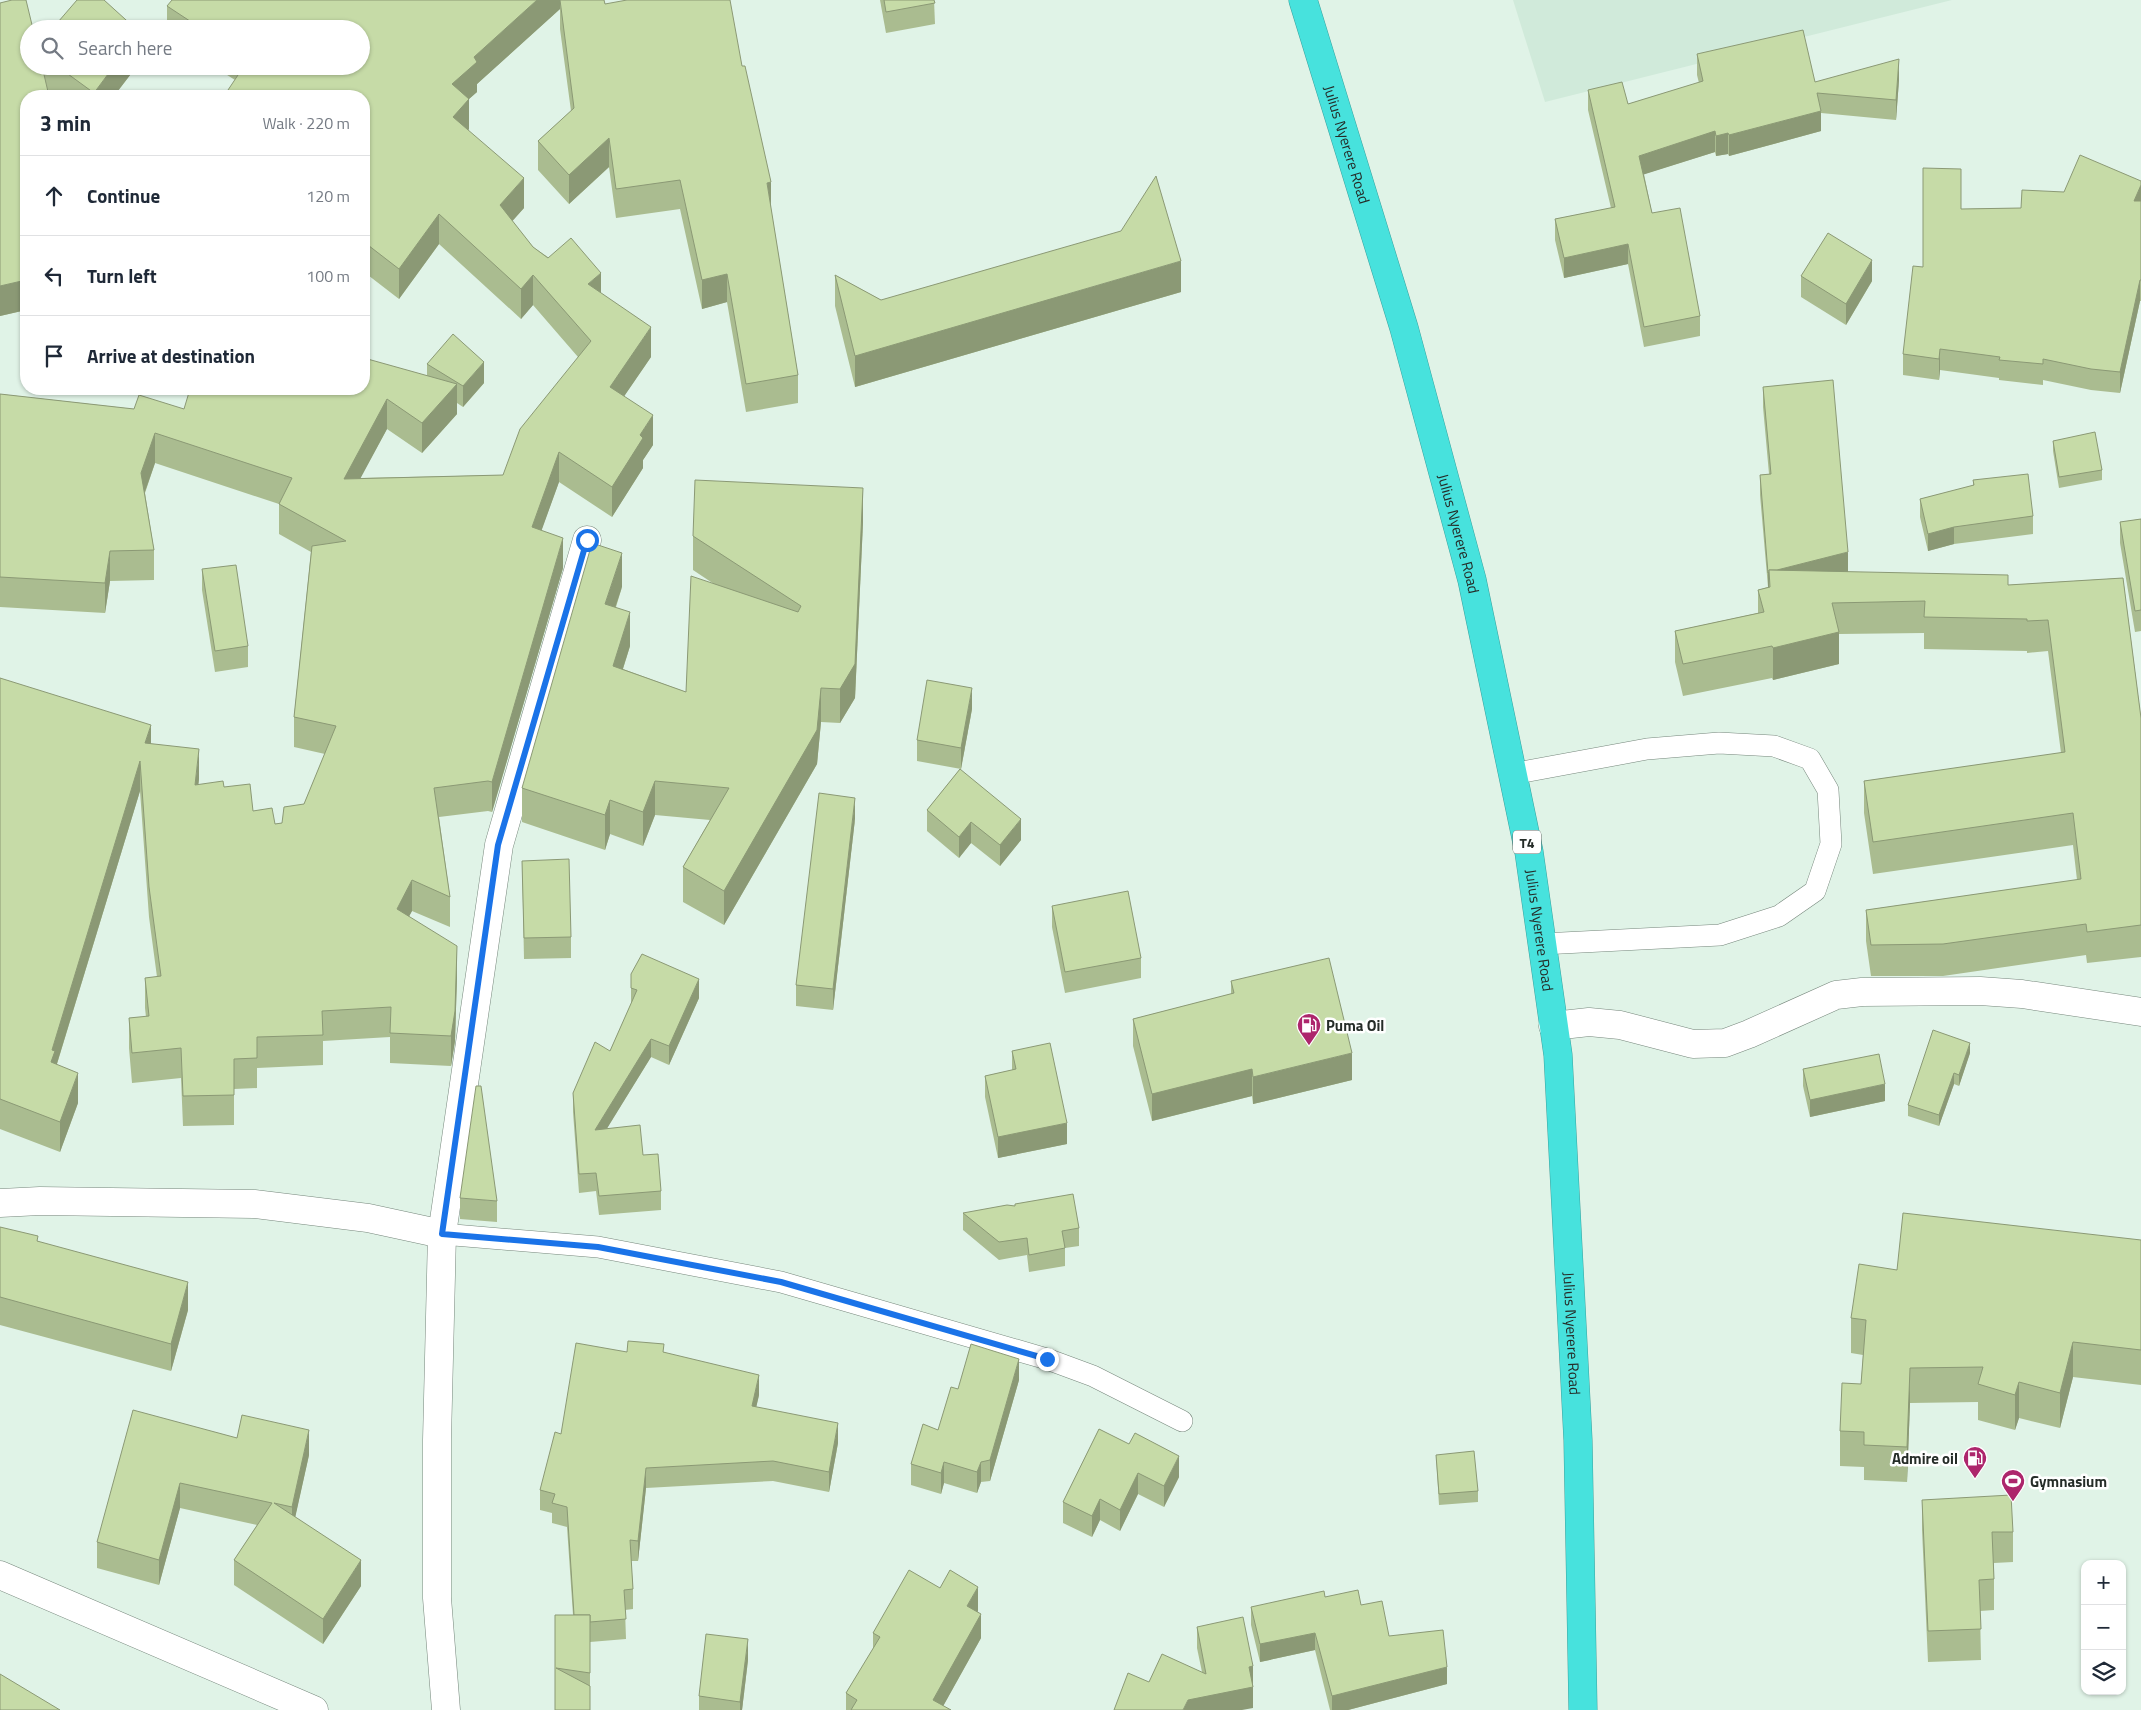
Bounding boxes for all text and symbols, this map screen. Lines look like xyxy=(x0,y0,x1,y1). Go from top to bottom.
search box xyxy=(20,20,370,75)
text: Search here xyxy=(78,33,172,62)
icon: search xyxy=(38,34,66,62)
street label: Julius Nyerere Road xyxy=(1318,82,1377,207)
text: 3 min xyxy=(40,107,91,139)
text: Walk · 220 m xyxy=(262,111,350,135)
text: Continue xyxy=(87,181,160,210)
icon: ahead xyxy=(40,182,68,210)
text: 120 m xyxy=(306,184,350,208)
text: Turn left xyxy=(87,261,157,290)
icon: left xyxy=(40,262,68,290)
text: 100 m xyxy=(306,264,350,288)
text: Arrive at destination xyxy=(87,341,255,370)
icon: arrive xyxy=(40,342,68,370)
street label: Julius Nyerere Road xyxy=(1432,471,1486,595)
route start xyxy=(576,529,599,552)
road number: T4 xyxy=(1513,830,1541,854)
street label: Julius Nyerere Road xyxy=(1520,867,1560,993)
fuel station icon: Puma Oil xyxy=(1296,1012,1322,1046)
place label: Puma Oil xyxy=(1326,1014,1384,1037)
street label: Julius Nyerere Road xyxy=(1558,1271,1587,1396)
route end xyxy=(1036,1348,1059,1371)
fuel station icon: Admire oil xyxy=(1962,1445,1988,1479)
place label: Admire oil xyxy=(1892,1447,1958,1470)
sports icon: Gymnasium xyxy=(2000,1468,2026,1502)
place label: Gymnasium xyxy=(2030,1470,2107,1493)
map controls xyxy=(2081,1560,2126,1695)
button: + xyxy=(2081,1560,2126,1605)
button: − xyxy=(2081,1605,2126,1650)
button: layers xyxy=(2081,1650,2126,1695)

